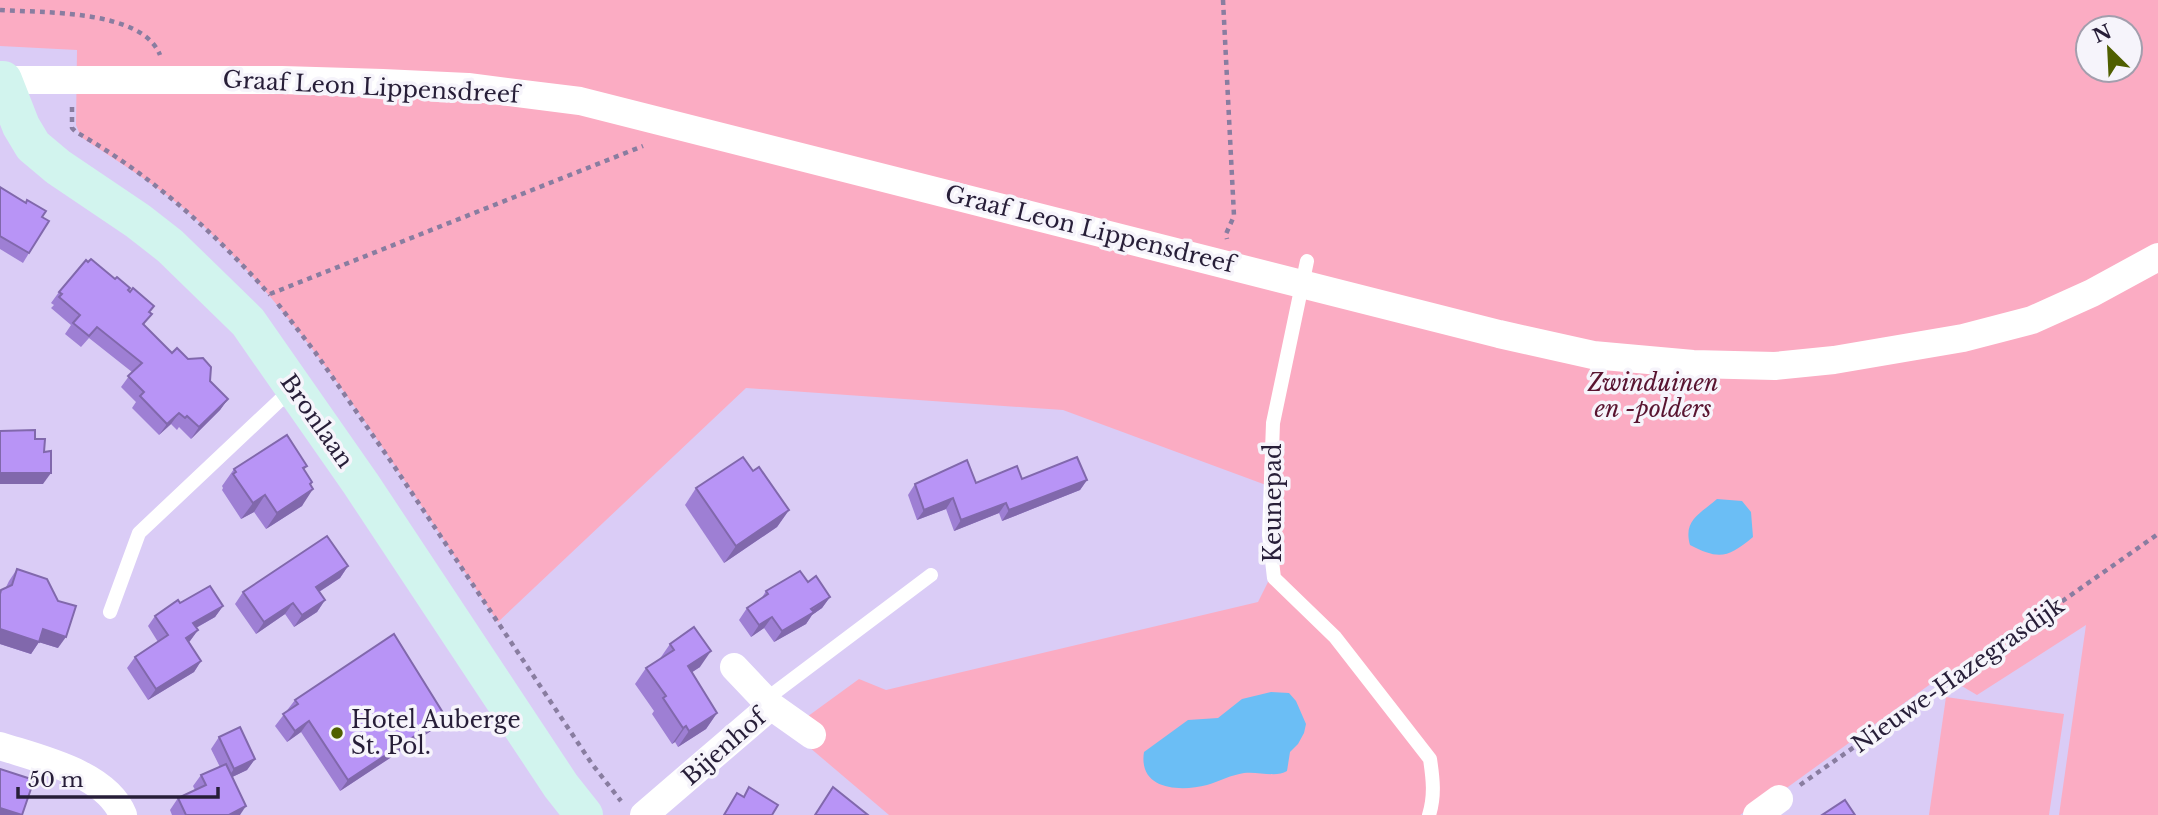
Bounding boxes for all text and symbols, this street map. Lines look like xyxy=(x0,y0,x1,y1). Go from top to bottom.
north arrow xyxy=(2074,14,2144,84)
text: N xyxy=(2089,20,2115,48)
street label: Graaf Leon Lippensdreef xyxy=(222,65,523,109)
street label: Graaf Leon Lippensdreef xyxy=(942,179,1240,279)
street label: Bronlaan xyxy=(275,369,360,473)
park label: Zwinduinen en -polders xyxy=(1587,369,1718,423)
street label: Keunepad xyxy=(1259,444,1287,562)
street label: Nieuwe-Hazegrasdijk xyxy=(1847,591,2070,759)
street label: Bijenhof xyxy=(676,701,774,791)
place label: Hotel Auberge St. Pol. xyxy=(351,706,521,760)
marker: Hotel Auberge St. Pol. xyxy=(329,725,345,741)
scale bar xyxy=(18,756,217,800)
text: 50 m xyxy=(28,767,84,793)

